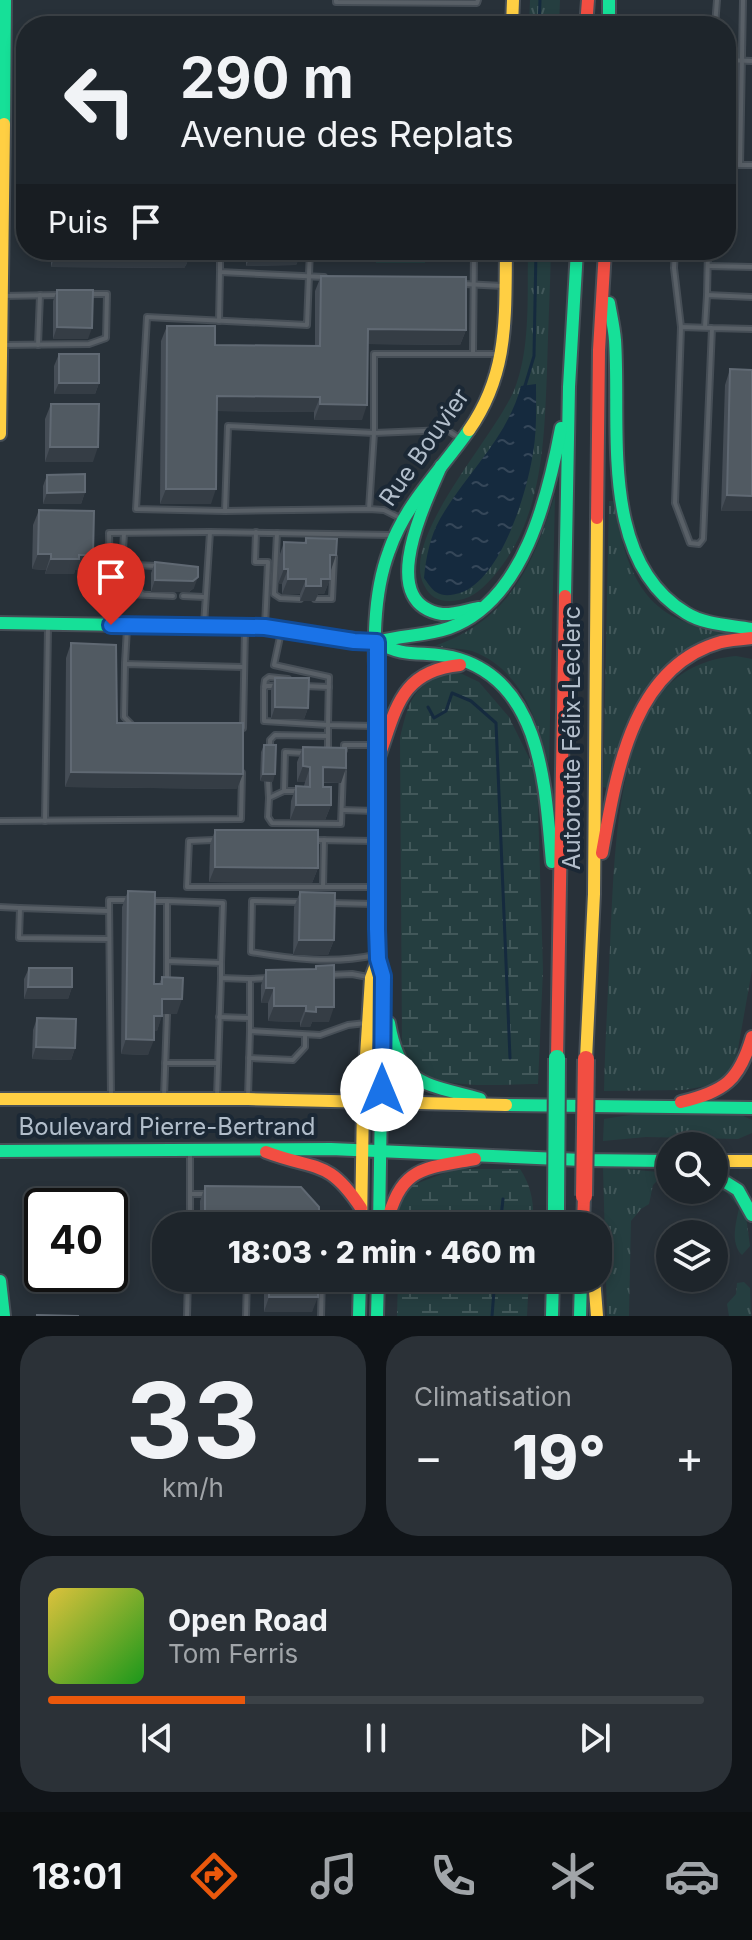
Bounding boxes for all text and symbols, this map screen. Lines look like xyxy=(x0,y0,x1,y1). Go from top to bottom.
text: 290 m xyxy=(180,44,354,112)
icon: left xyxy=(48,48,152,152)
text: Avenue des Replats xyxy=(180,112,514,156)
icon: arrive xyxy=(124,200,168,244)
text: Puis xyxy=(48,204,108,240)
street label: Rue Bouvier xyxy=(373,383,475,511)
pin xyxy=(77,543,145,625)
icon: arrive xyxy=(89,555,133,599)
street label: Autoroute Félix-Leclerc xyxy=(557,606,586,870)
position arrow xyxy=(340,1048,424,1132)
street label: Boulevard Pierre-Bertrand xyxy=(18,1112,316,1141)
map controls xyxy=(656,1132,728,1292)
button: search xyxy=(656,1132,728,1204)
speed limit sign: 40 xyxy=(24,1188,128,1292)
button: layers xyxy=(656,1220,728,1292)
text: 18:03 · 2 min · 460 m xyxy=(228,1234,536,1270)
text: 33 xyxy=(126,1357,260,1483)
text: Climatisation xyxy=(414,1381,572,1412)
text: 19° xyxy=(512,1421,606,1493)
text: − xyxy=(414,1430,443,1484)
text: + xyxy=(675,1430,704,1484)
text: km/h xyxy=(162,1472,224,1503)
text: Open Road xyxy=(168,1602,328,1638)
text: Tom Ferris xyxy=(168,1638,298,1669)
icon: previous xyxy=(135,1716,179,1760)
icon: pause xyxy=(354,1716,398,1760)
icon: next xyxy=(573,1716,617,1760)
icon: directions xyxy=(186,1848,242,1904)
icon: music xyxy=(306,1848,362,1904)
icon: phone xyxy=(425,1848,481,1904)
icon: climate xyxy=(545,1848,601,1904)
icon: car xyxy=(664,1848,720,1904)
text: 18:01 xyxy=(32,1854,123,1898)

